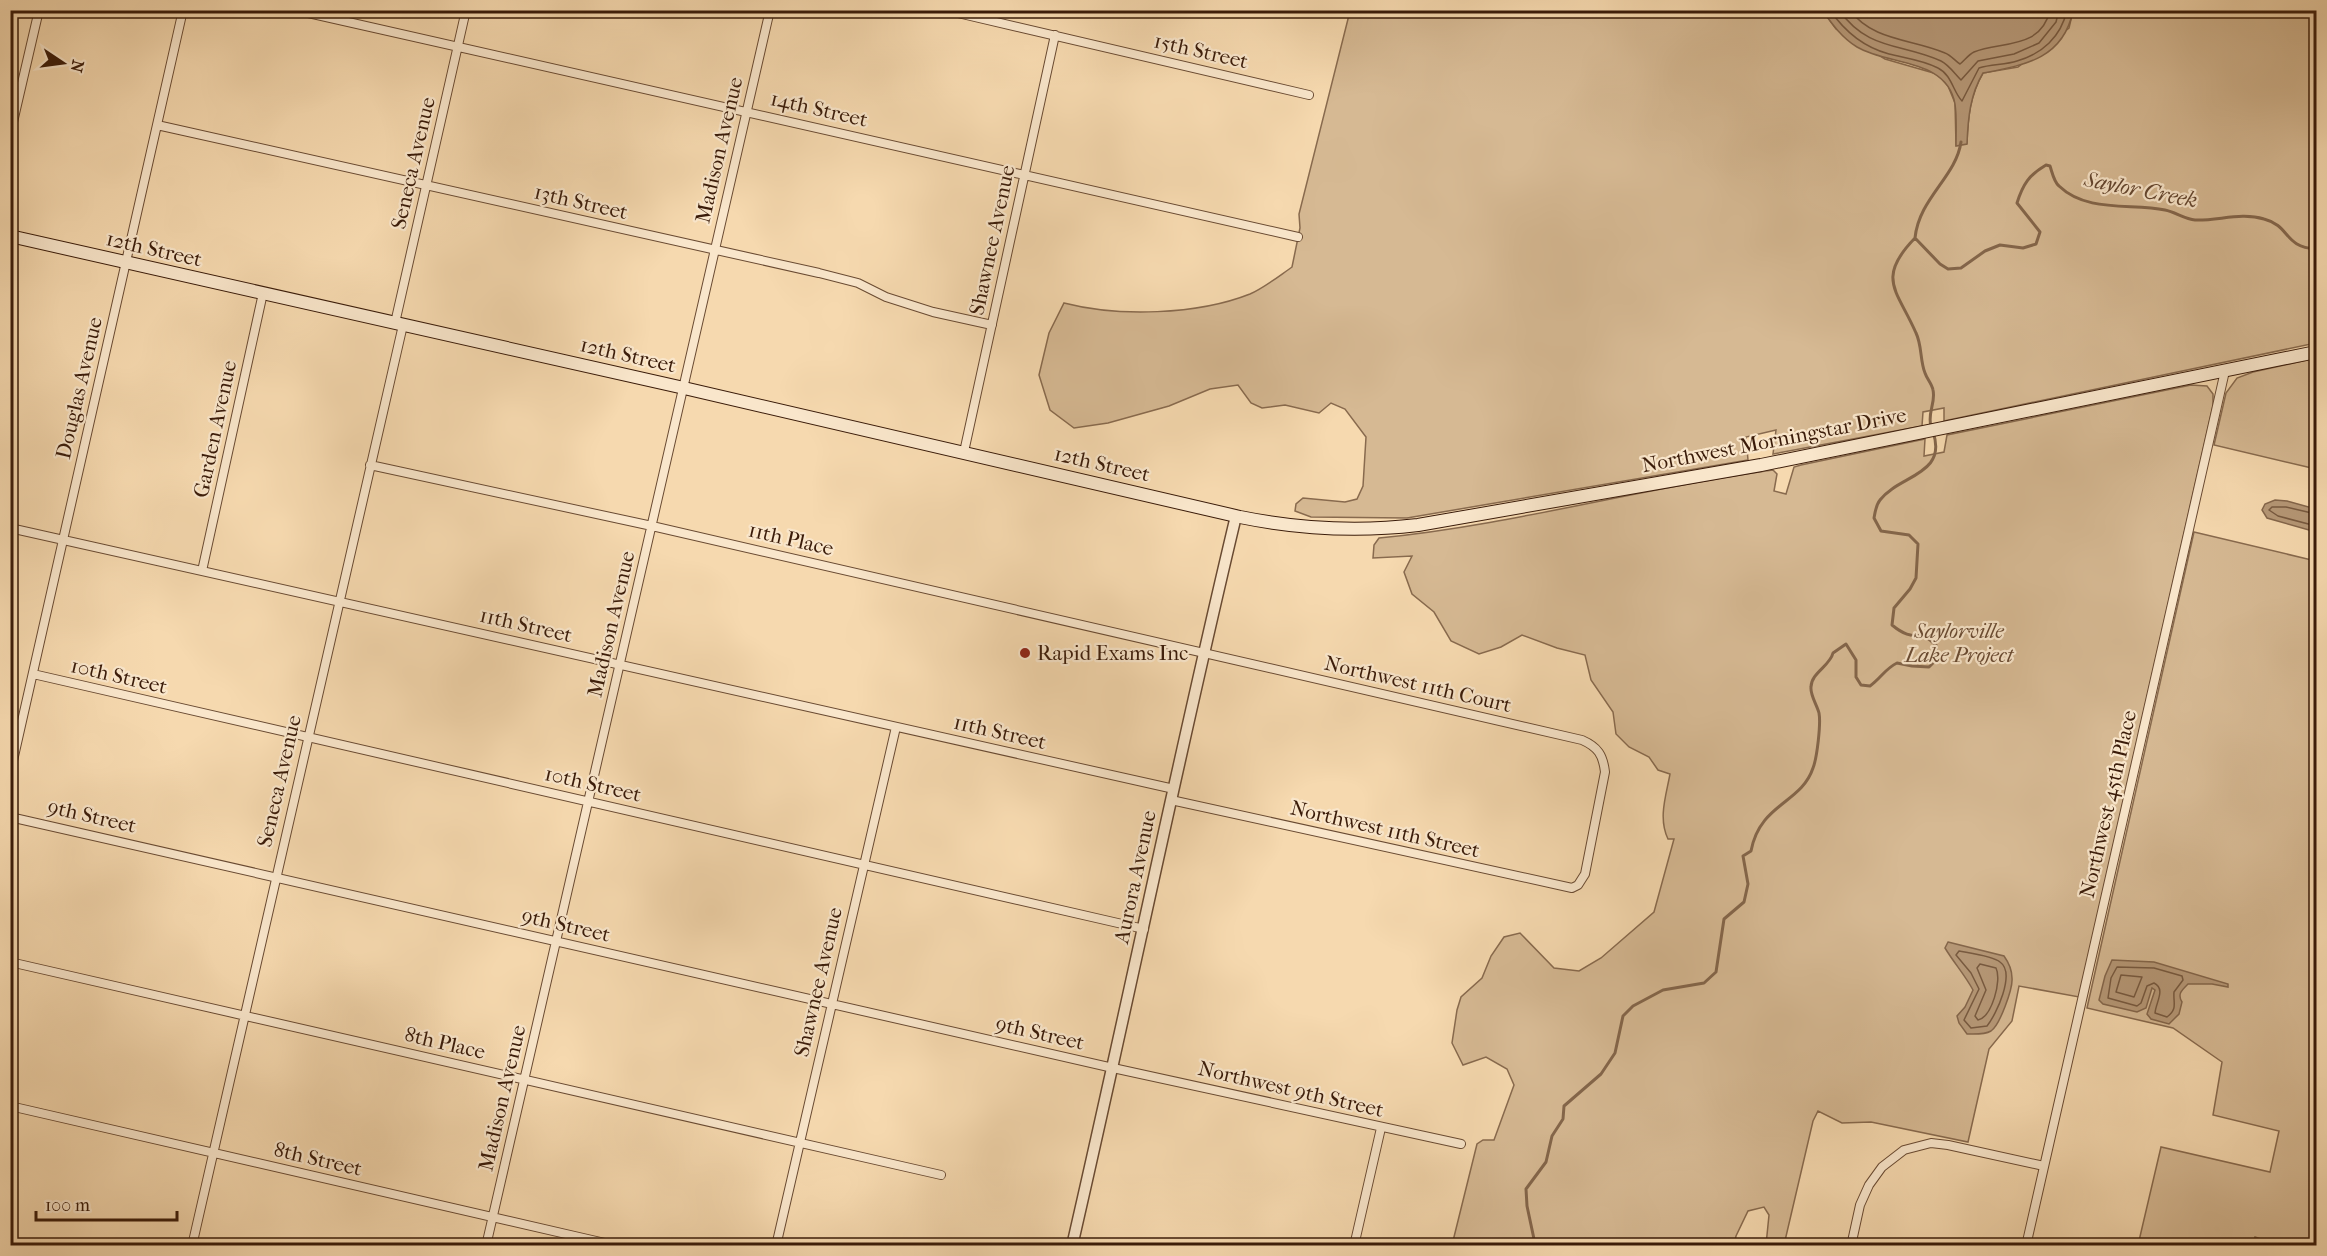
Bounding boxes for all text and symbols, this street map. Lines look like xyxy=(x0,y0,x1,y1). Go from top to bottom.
street label: 15th Street xyxy=(1152,29,1251,74)
north arrow xyxy=(33,33,93,93)
text: N xyxy=(66,58,88,75)
street label: Madison Avenue xyxy=(691,75,747,225)
street label: 14th Street xyxy=(768,86,870,132)
street label: Seneca Avenue xyxy=(386,95,440,231)
street label: Shawnee Avenue xyxy=(964,163,1020,317)
water label: Saylor Creek xyxy=(2081,166,2200,214)
street label: 13th Street xyxy=(532,180,631,225)
street label: 12th Street xyxy=(104,226,205,272)
street label: Douglas Avenue xyxy=(51,315,107,461)
street label: 12th Street xyxy=(578,332,679,378)
street label: Garden Avenue xyxy=(189,358,241,500)
street label: Northwest Morningstar Drive xyxy=(1640,403,1908,477)
street label: 12th Street xyxy=(1052,441,1153,487)
street label: 11th Place xyxy=(746,518,836,560)
street label: Madison Avenue xyxy=(583,549,639,699)
street label: 11th Street xyxy=(477,603,575,647)
park label: Saylorville Lake Project xyxy=(1903,619,2015,667)
place label: Rapid Exams Inc xyxy=(1037,641,1188,665)
marker: Rapid Exams Inc xyxy=(1018,646,1032,660)
street label: Northwest 11th Court xyxy=(1322,651,1514,717)
street label: 10th Street xyxy=(68,653,170,699)
street label: Northwest 45th Place xyxy=(2075,708,2141,900)
street label: 11th Street xyxy=(951,710,1049,754)
street label: Seneca Avenue xyxy=(252,713,306,849)
street label: 10th Street xyxy=(542,761,644,807)
street label: 9th Street xyxy=(45,794,139,838)
street label: Northwest 11th Street xyxy=(1288,796,1482,863)
street label: Aurora Avenue xyxy=(1109,808,1161,947)
street label: 9th Street xyxy=(519,903,613,947)
street label: Shawnee Avenue xyxy=(789,905,847,1059)
street label: 9th Street xyxy=(993,1011,1087,1055)
street label: 8th Place xyxy=(402,1022,488,1064)
street label: Madison Avenue xyxy=(474,1023,530,1173)
street label: Northwest 9th Street xyxy=(1196,1056,1387,1122)
street label: 8th Street xyxy=(272,1137,365,1181)
scale bar xyxy=(36,1184,177,1222)
text: 100 m xyxy=(45,1195,90,1216)

